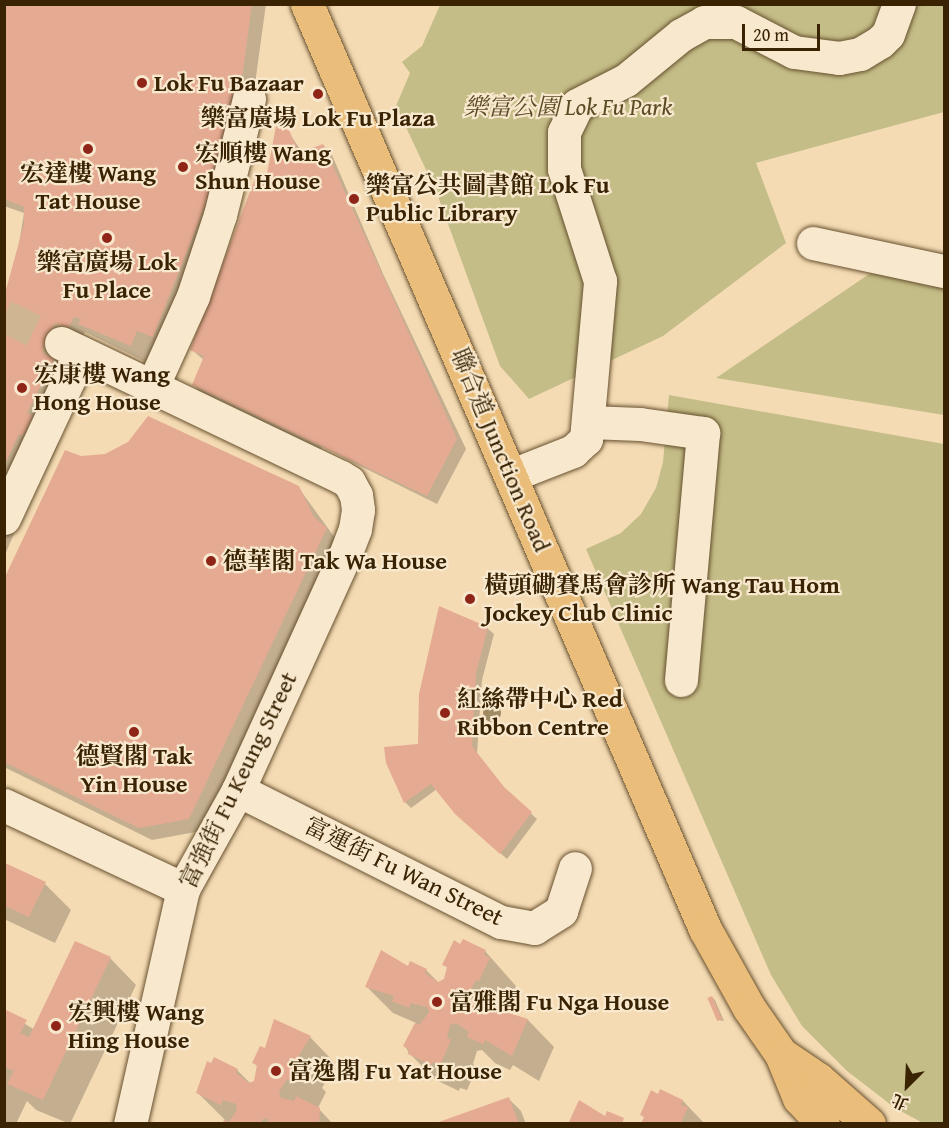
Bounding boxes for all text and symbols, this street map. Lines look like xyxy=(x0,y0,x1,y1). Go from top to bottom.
scale bar xyxy=(745,12,823,50)
text: 20 m xyxy=(753,21,789,48)
place label: Lok Fu Bazaar xyxy=(154,69,304,97)
marker: Lok Fu Bazaar xyxy=(135,76,149,90)
marker: 樂富廣場 Lok Fu Plaza xyxy=(311,87,325,101)
park label: 樂富公園 Lok Fu Park xyxy=(464,93,672,121)
place label: 樂富廣場 Lok Fu Plaza xyxy=(201,104,435,132)
place label: 宏順樓 Wang Shun House xyxy=(195,139,331,195)
marker: 宏達樓 Wang Tat House xyxy=(81,142,95,156)
place label: 宏達樓 Wang Tat House xyxy=(20,159,156,215)
marker: 宏順樓 Wang Shun House xyxy=(176,160,190,174)
place label: 樂富公共圖書館 Lok Fu Public Library xyxy=(366,171,610,227)
marker: 樂富公共圖書館 Lok Fu Public Library xyxy=(347,192,361,206)
marker: 樂富廣場 Lok Fu Place xyxy=(100,231,114,245)
place label: 樂富廣場 Lok Fu Place xyxy=(37,248,177,304)
street label: 聯合道 Junction Road xyxy=(445,344,557,556)
place label: 宏康樓 Wang Hong House xyxy=(34,360,170,416)
marker: 宏康樓 Wang Hong House xyxy=(15,381,29,395)
place label: 德華閣 Tak Wa House xyxy=(223,547,447,575)
marker: 德華閣 Tak Wa House xyxy=(204,554,218,568)
place label: 橫頭磡賽馬會診所 Wang Tau Hom Jockey Club Clinic xyxy=(484,571,840,627)
marker: 橫頭磡賽馬會診所 Wang Tau Hom Jockey Club Clinic xyxy=(461,590,479,608)
street label: 富強街 Fu Keung Street xyxy=(173,667,303,893)
place label: 紅絲帶中心 Red Ribbon Centre xyxy=(457,685,623,741)
marker: 紅絲帶中心 Red Ribbon Centre xyxy=(438,706,452,720)
marker: 德賢閣 Tak Yin House xyxy=(127,725,141,739)
place label: 德賢閣 Tak Yin House xyxy=(76,742,192,798)
street label: 富運街 Fu Wan Street xyxy=(300,810,508,932)
place label: 富雅閣 Fu Nga House xyxy=(449,988,669,1016)
marker: 富雅閣 Fu Nga House xyxy=(430,995,444,1009)
place label: 宏興樓 Wang Hing House xyxy=(68,998,204,1054)
marker: 宏興樓 Wang Hing House xyxy=(49,1019,63,1033)
north arrow xyxy=(877,1056,937,1116)
place label: 富逸閣 Fu Yat House xyxy=(288,1057,502,1085)
marker: 富逸閣 Fu Yat House xyxy=(269,1064,283,1078)
text: 北 xyxy=(887,1088,912,1117)

